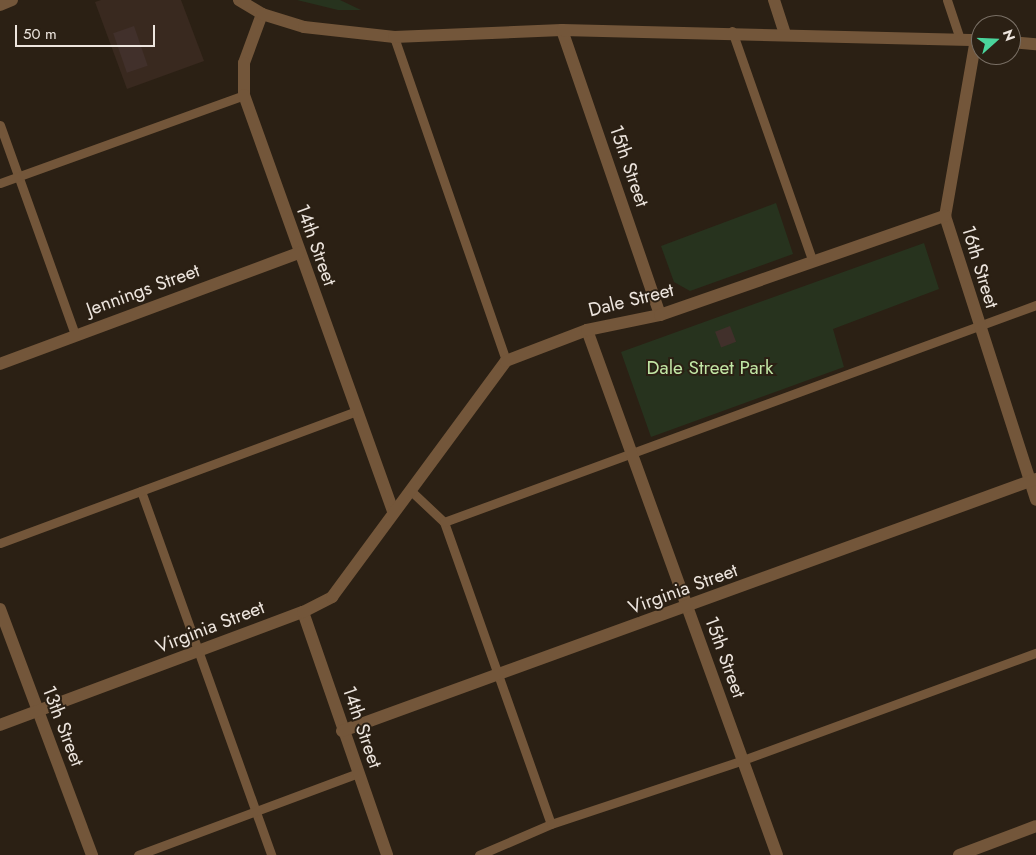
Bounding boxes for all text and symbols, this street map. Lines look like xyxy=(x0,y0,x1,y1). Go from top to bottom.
scale bar xyxy=(18,15,158,47)
north arrow xyxy=(971,15,1021,65)
text: 50 m xyxy=(23,23,57,45)
text: N xyxy=(998,27,1020,44)
street label: 15th Street xyxy=(604,122,654,210)
street label: 14th Street xyxy=(291,201,341,289)
street label: 16th Street xyxy=(957,223,1003,311)
street label: Jennings Street xyxy=(83,259,203,321)
street label: Dale Street xyxy=(586,278,676,322)
park label: Dale Street Park xyxy=(647,357,773,379)
street label: Virginia Street xyxy=(625,559,741,619)
street label: Virginia Street xyxy=(152,596,268,658)
street label: 15th Street xyxy=(700,613,750,701)
street label: 13th Street xyxy=(37,682,89,770)
street label: 14th Street xyxy=(337,683,387,771)

